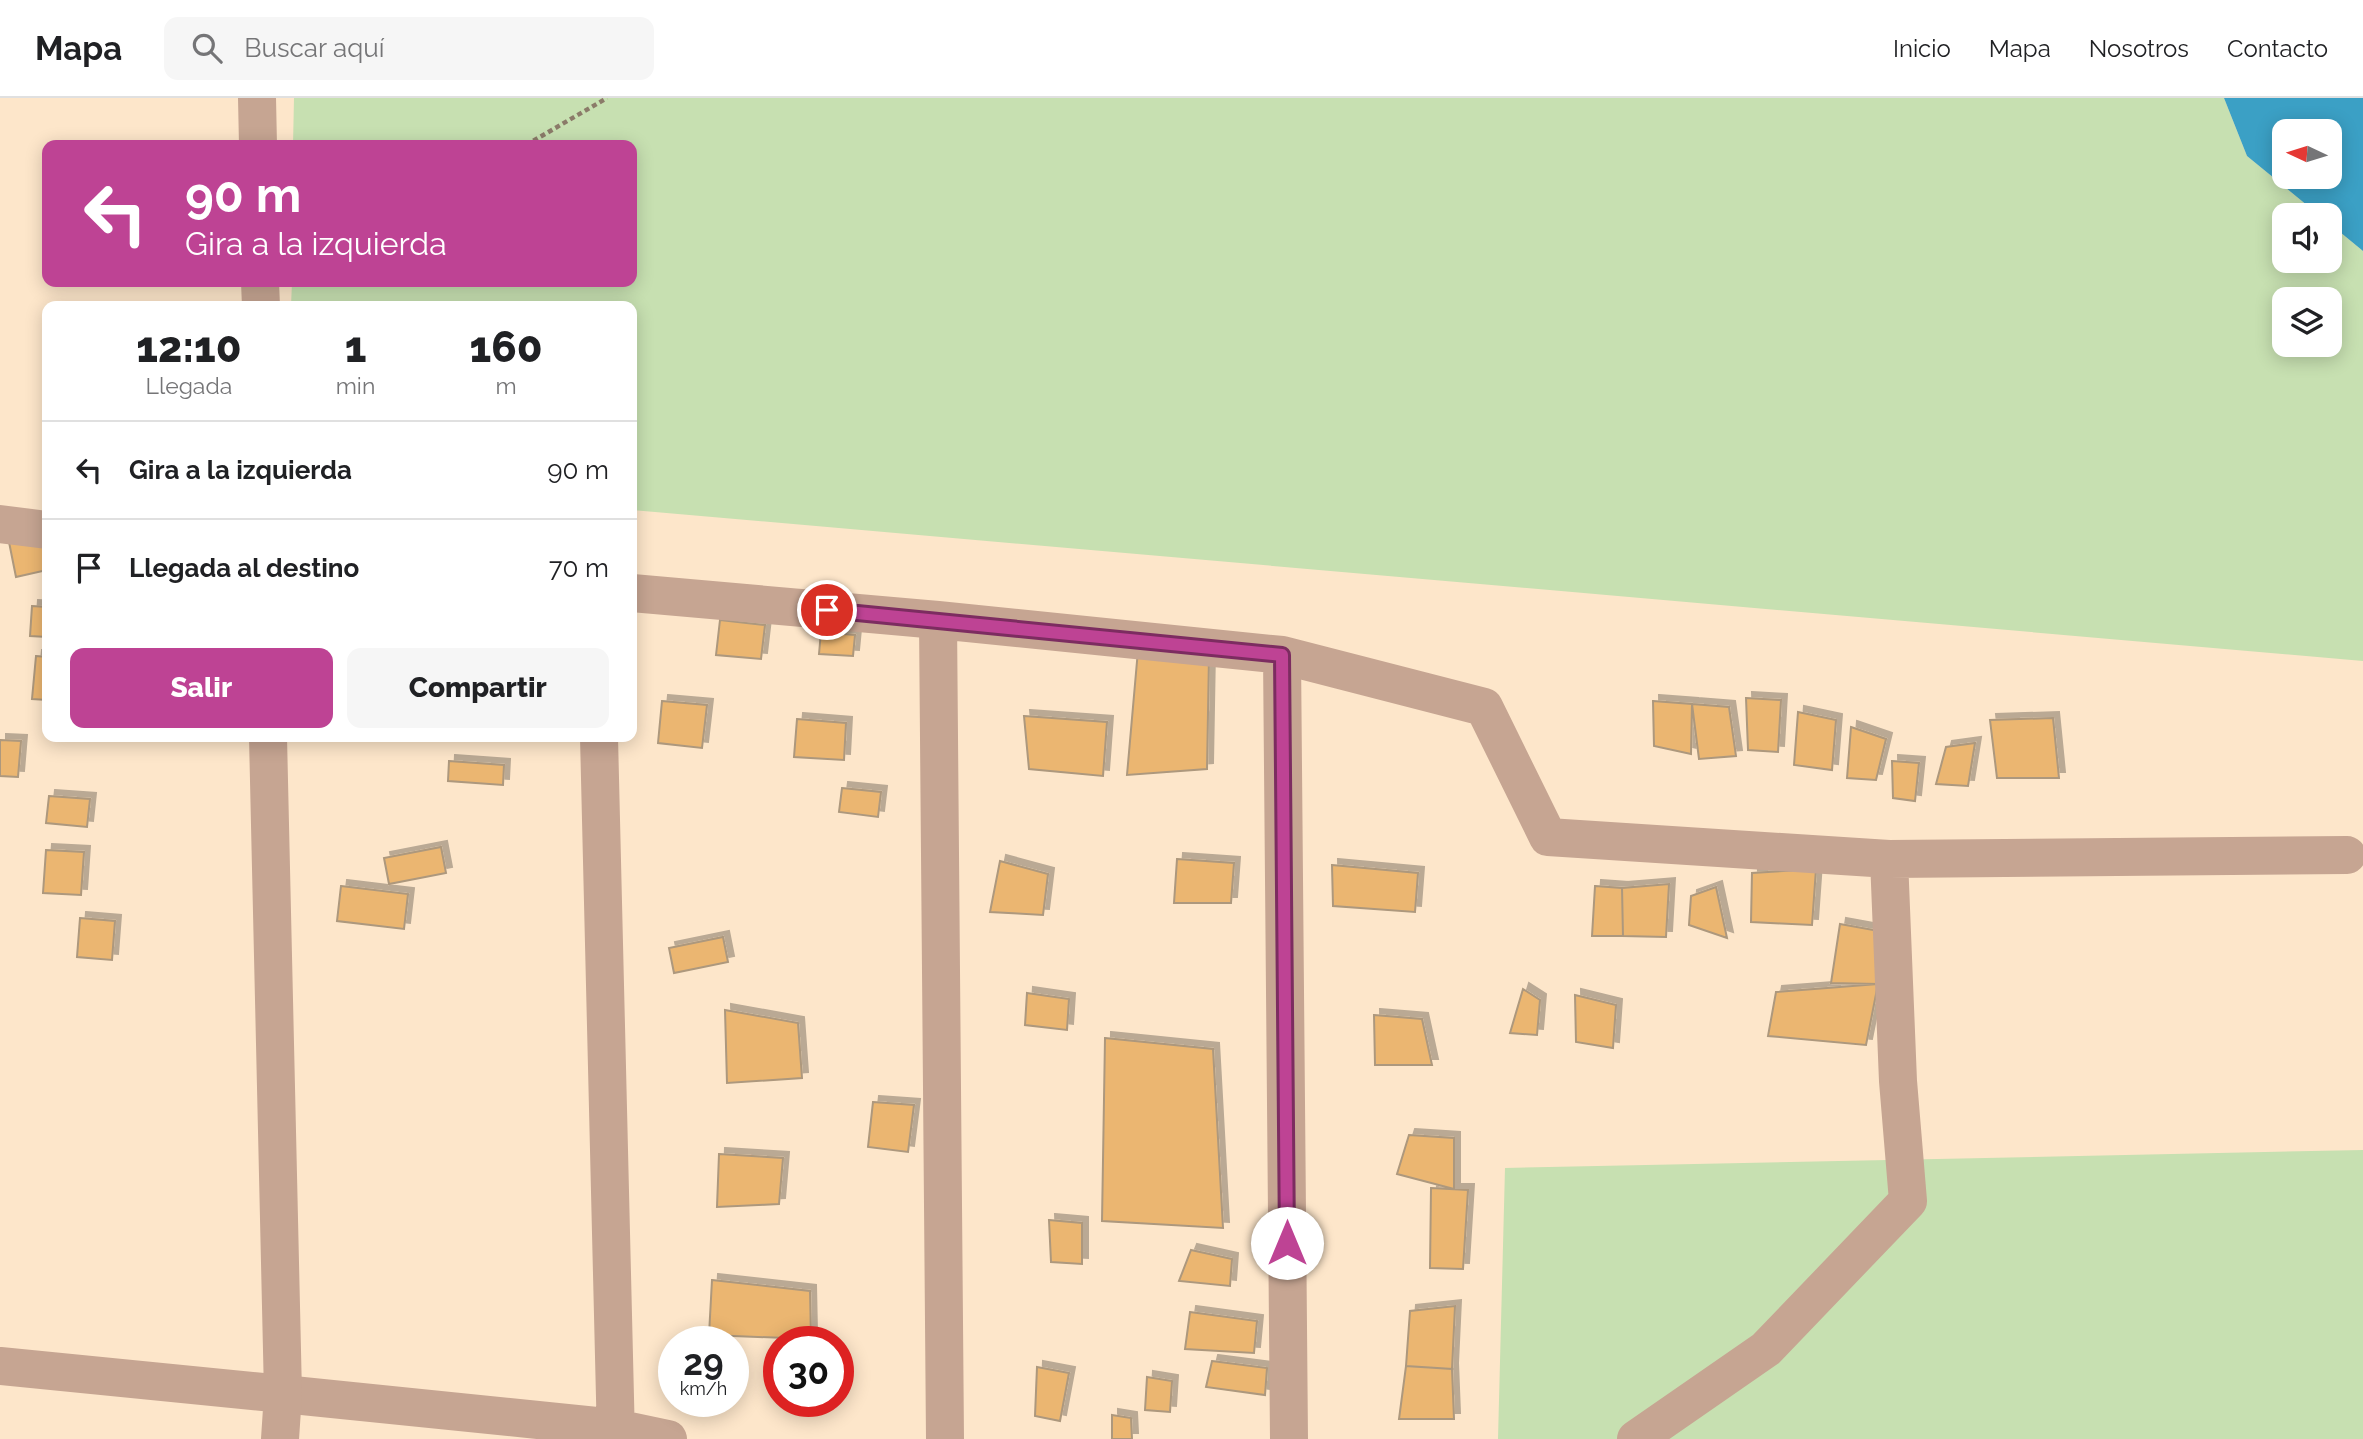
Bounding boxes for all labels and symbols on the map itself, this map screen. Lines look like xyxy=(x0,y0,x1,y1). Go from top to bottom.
north arrow xyxy=(2272,119,2342,189)
pin xyxy=(797,580,857,640)
position arrow xyxy=(1250,1206,1324,1280)
speed limit sign: 30 xyxy=(763,1326,854,1417)

